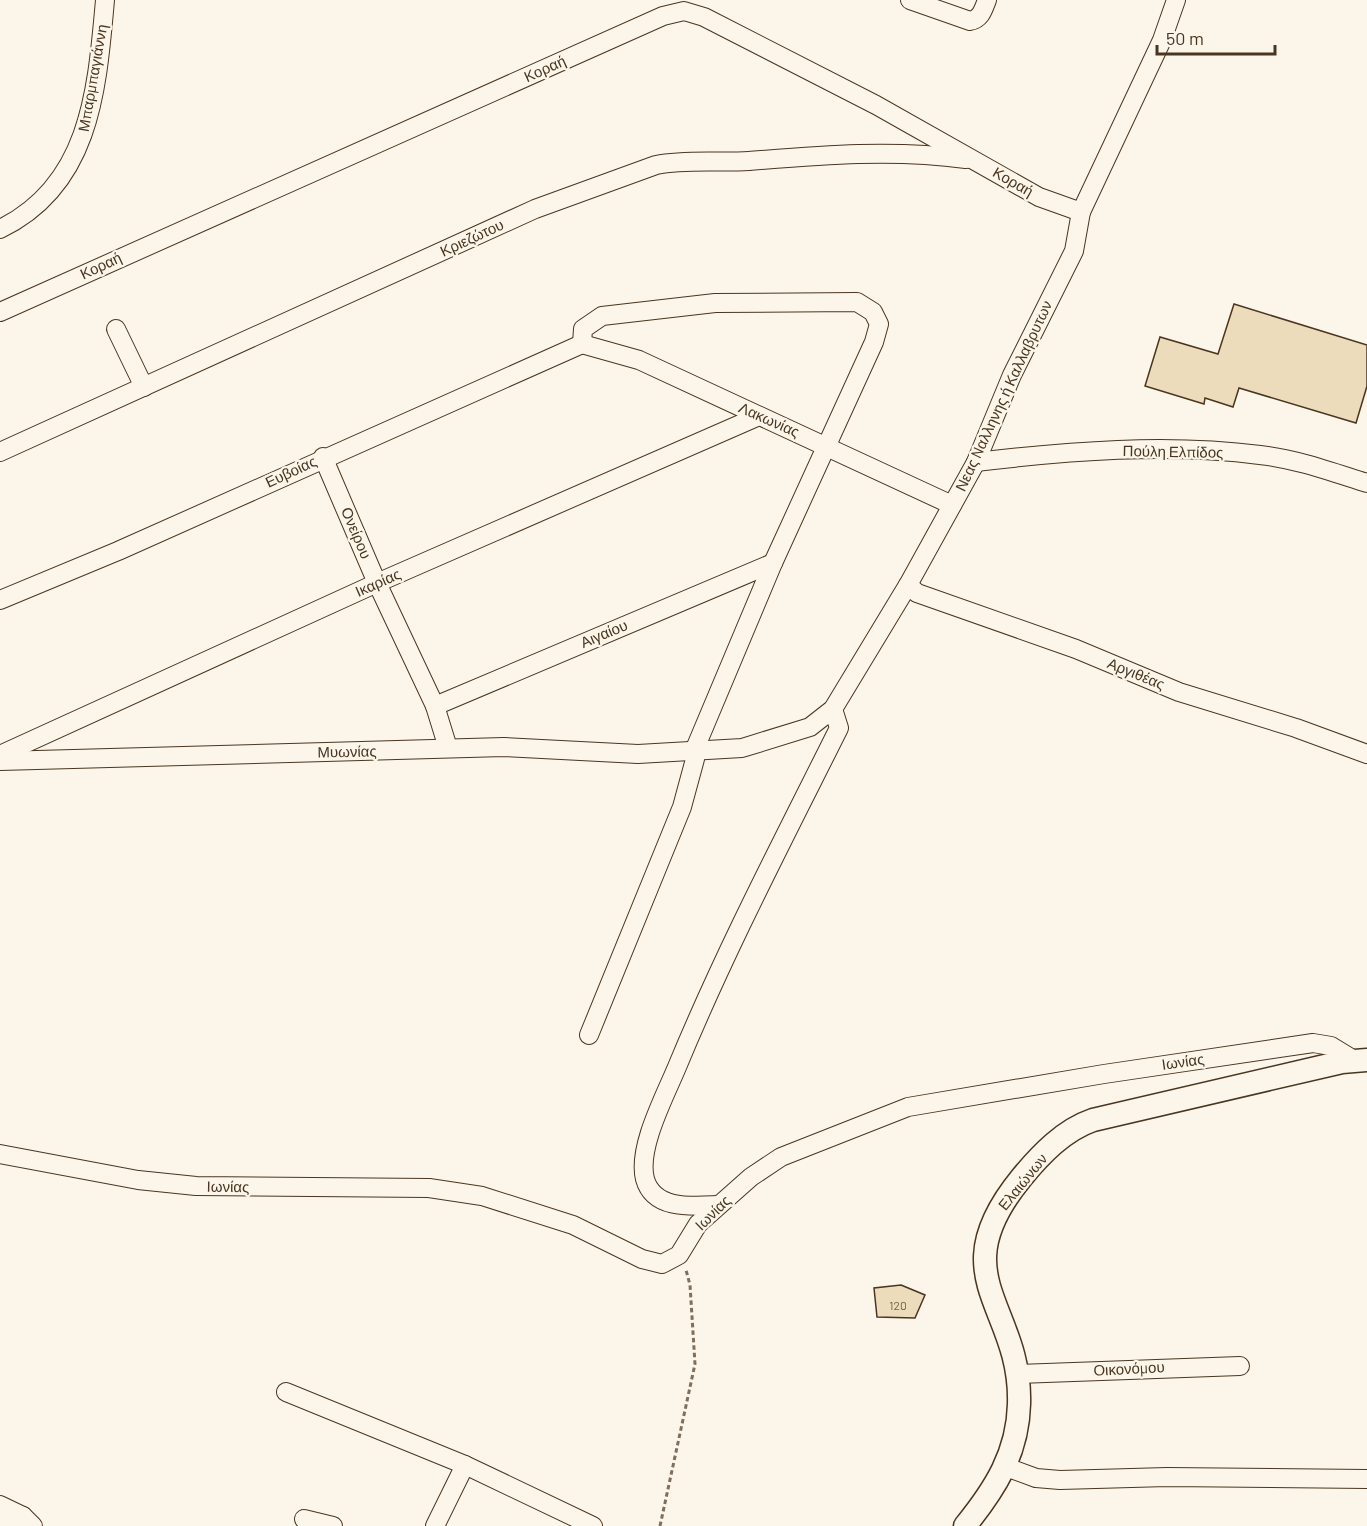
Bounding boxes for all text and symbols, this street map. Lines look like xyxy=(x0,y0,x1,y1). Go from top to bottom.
scale bar xyxy=(1157,18,1276,56)
street label: Μπαρμπαγιάννη xyxy=(74,23,110,133)
text: 50 m xyxy=(1166,27,1204,49)
street label: Κοραή xyxy=(521,51,568,85)
street label: Κοραή xyxy=(990,162,1037,200)
street label: Κριεζώτου xyxy=(437,215,506,260)
street label: Κοραή xyxy=(77,248,124,282)
street label: Νεας Nαλληνης ή Καλλαβρυτων xyxy=(951,297,1055,494)
street label: Λακωνίας xyxy=(736,398,803,440)
street label: Πούλη Ελπίδος xyxy=(1123,441,1224,461)
street label: Ευβοίας xyxy=(262,451,319,491)
street label: Ονείρου xyxy=(338,504,376,561)
street label: Ικαρίας xyxy=(352,564,403,600)
street label: Αιγαίου xyxy=(577,615,630,651)
street label: Αργιθέας xyxy=(1105,653,1168,693)
street label: Μυωνίας xyxy=(317,741,377,761)
street label: Ιωνίας xyxy=(1161,1049,1205,1073)
street label: Ελαιώνων xyxy=(994,1149,1051,1213)
street label: Ιωνίας xyxy=(207,1177,249,1195)
street label: Ιωνίας xyxy=(691,1191,734,1234)
house number: 120 xyxy=(889,1298,907,1312)
street label: Οικονόμου xyxy=(1093,1357,1165,1379)

